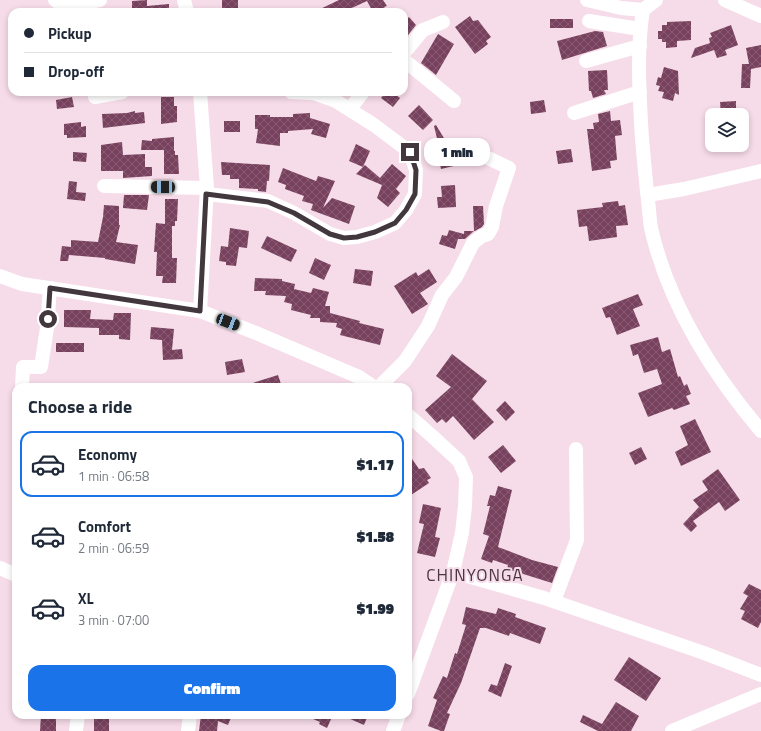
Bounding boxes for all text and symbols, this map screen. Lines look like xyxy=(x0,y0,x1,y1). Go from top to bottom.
text: Pickup xyxy=(48,22,92,45)
text: Drop-off xyxy=(48,60,104,83)
map controls xyxy=(705,108,749,152)
button: layers xyxy=(705,108,749,152)
callout: 1 min xyxy=(424,138,490,166)
text: 1 min xyxy=(441,142,473,162)
route end xyxy=(401,143,419,161)
car xyxy=(151,181,175,193)
route start xyxy=(39,310,57,328)
car xyxy=(215,312,241,332)
text: Choose a ride xyxy=(28,393,132,420)
text: Economy xyxy=(78,443,137,466)
icon: car xyxy=(30,446,66,482)
text: $1.17 xyxy=(357,453,394,476)
text: 1 min · 06:58 xyxy=(78,466,149,486)
text: Comfort xyxy=(78,515,131,538)
icon: car xyxy=(30,518,66,554)
text: $1.58 xyxy=(357,525,394,548)
text: 2 min · 06:59 xyxy=(78,538,149,558)
district label: CHINYONGA xyxy=(426,562,524,588)
text: XL xyxy=(78,587,94,610)
icon: car xyxy=(30,590,66,626)
text: $1.99 xyxy=(357,597,394,620)
text: 3 min · 07:00 xyxy=(78,610,149,630)
button: Confirm xyxy=(28,665,396,711)

